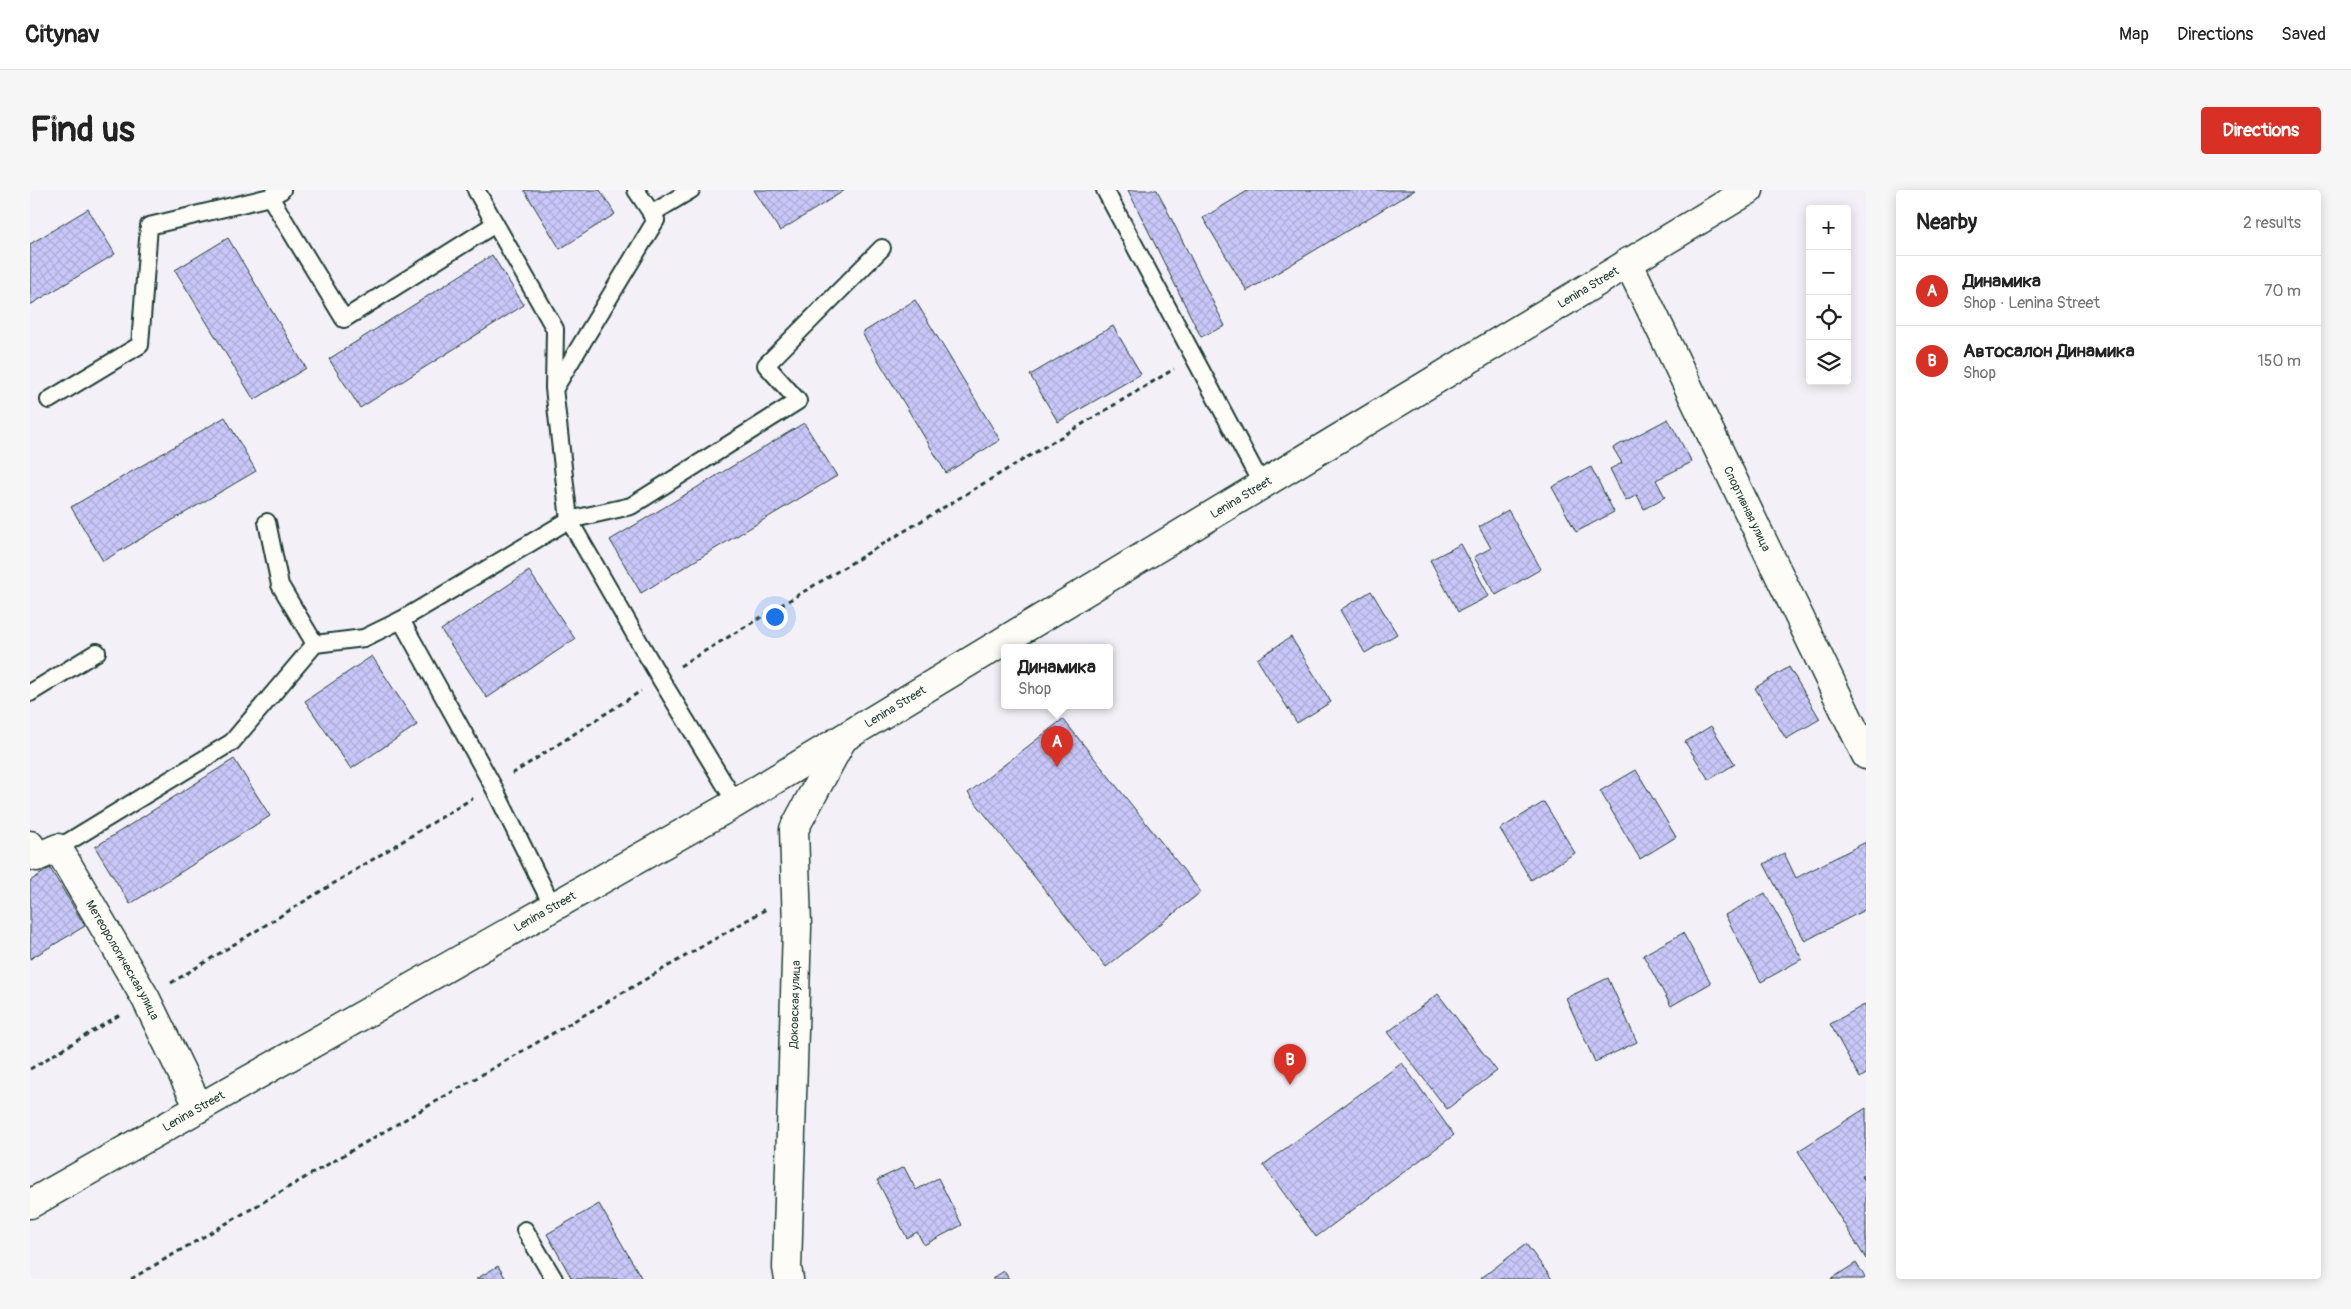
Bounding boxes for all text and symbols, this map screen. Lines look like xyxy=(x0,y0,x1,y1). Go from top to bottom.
text: Citynav xyxy=(25,20,100,49)
text: Map xyxy=(2119,23,2149,46)
text: Directions xyxy=(2177,23,2253,46)
text: Saved xyxy=(2281,23,2326,46)
button: Directions xyxy=(2201,107,2321,154)
text: Find us xyxy=(30,108,135,152)
map controls xyxy=(1806,205,1851,385)
button: + xyxy=(1806,205,1851,250)
text: Nearby xyxy=(1916,209,1977,236)
text: 2 results xyxy=(2243,213,2301,233)
button: − xyxy=(1806,250,1851,295)
street label: Lenina Street xyxy=(1555,263,1622,312)
text: Динамика xyxy=(1963,269,2041,293)
text: A xyxy=(1927,281,1937,301)
text: 70 m xyxy=(2264,281,2301,301)
text: Shop · Lenina Street xyxy=(1963,293,2100,313)
button: locate xyxy=(1806,295,1851,340)
text: Автосалон Динамика xyxy=(1963,339,2134,363)
button: layers xyxy=(1806,340,1851,385)
text: B xyxy=(1927,351,1937,371)
text: 150 m xyxy=(2257,351,2301,371)
text: Shop xyxy=(1963,363,1996,383)
street label: Спортивная улица xyxy=(1720,464,1774,554)
street label: Lenina Street xyxy=(1208,474,1275,522)
your location xyxy=(762,604,788,630)
popup xyxy=(1001,644,1113,709)
text: Динамика xyxy=(1018,655,1096,679)
text: Shop xyxy=(1018,679,1051,699)
street label: Lenina Street xyxy=(862,683,929,731)
pin: A xyxy=(1041,726,1073,767)
street label: Lenina Street xyxy=(511,888,579,936)
street label: Метеорологическая улица xyxy=(82,898,162,1023)
street label: Доковская улица xyxy=(786,960,804,1050)
pin: B xyxy=(1274,1044,1306,1085)
street label: Lenina Street xyxy=(160,1088,228,1135)

